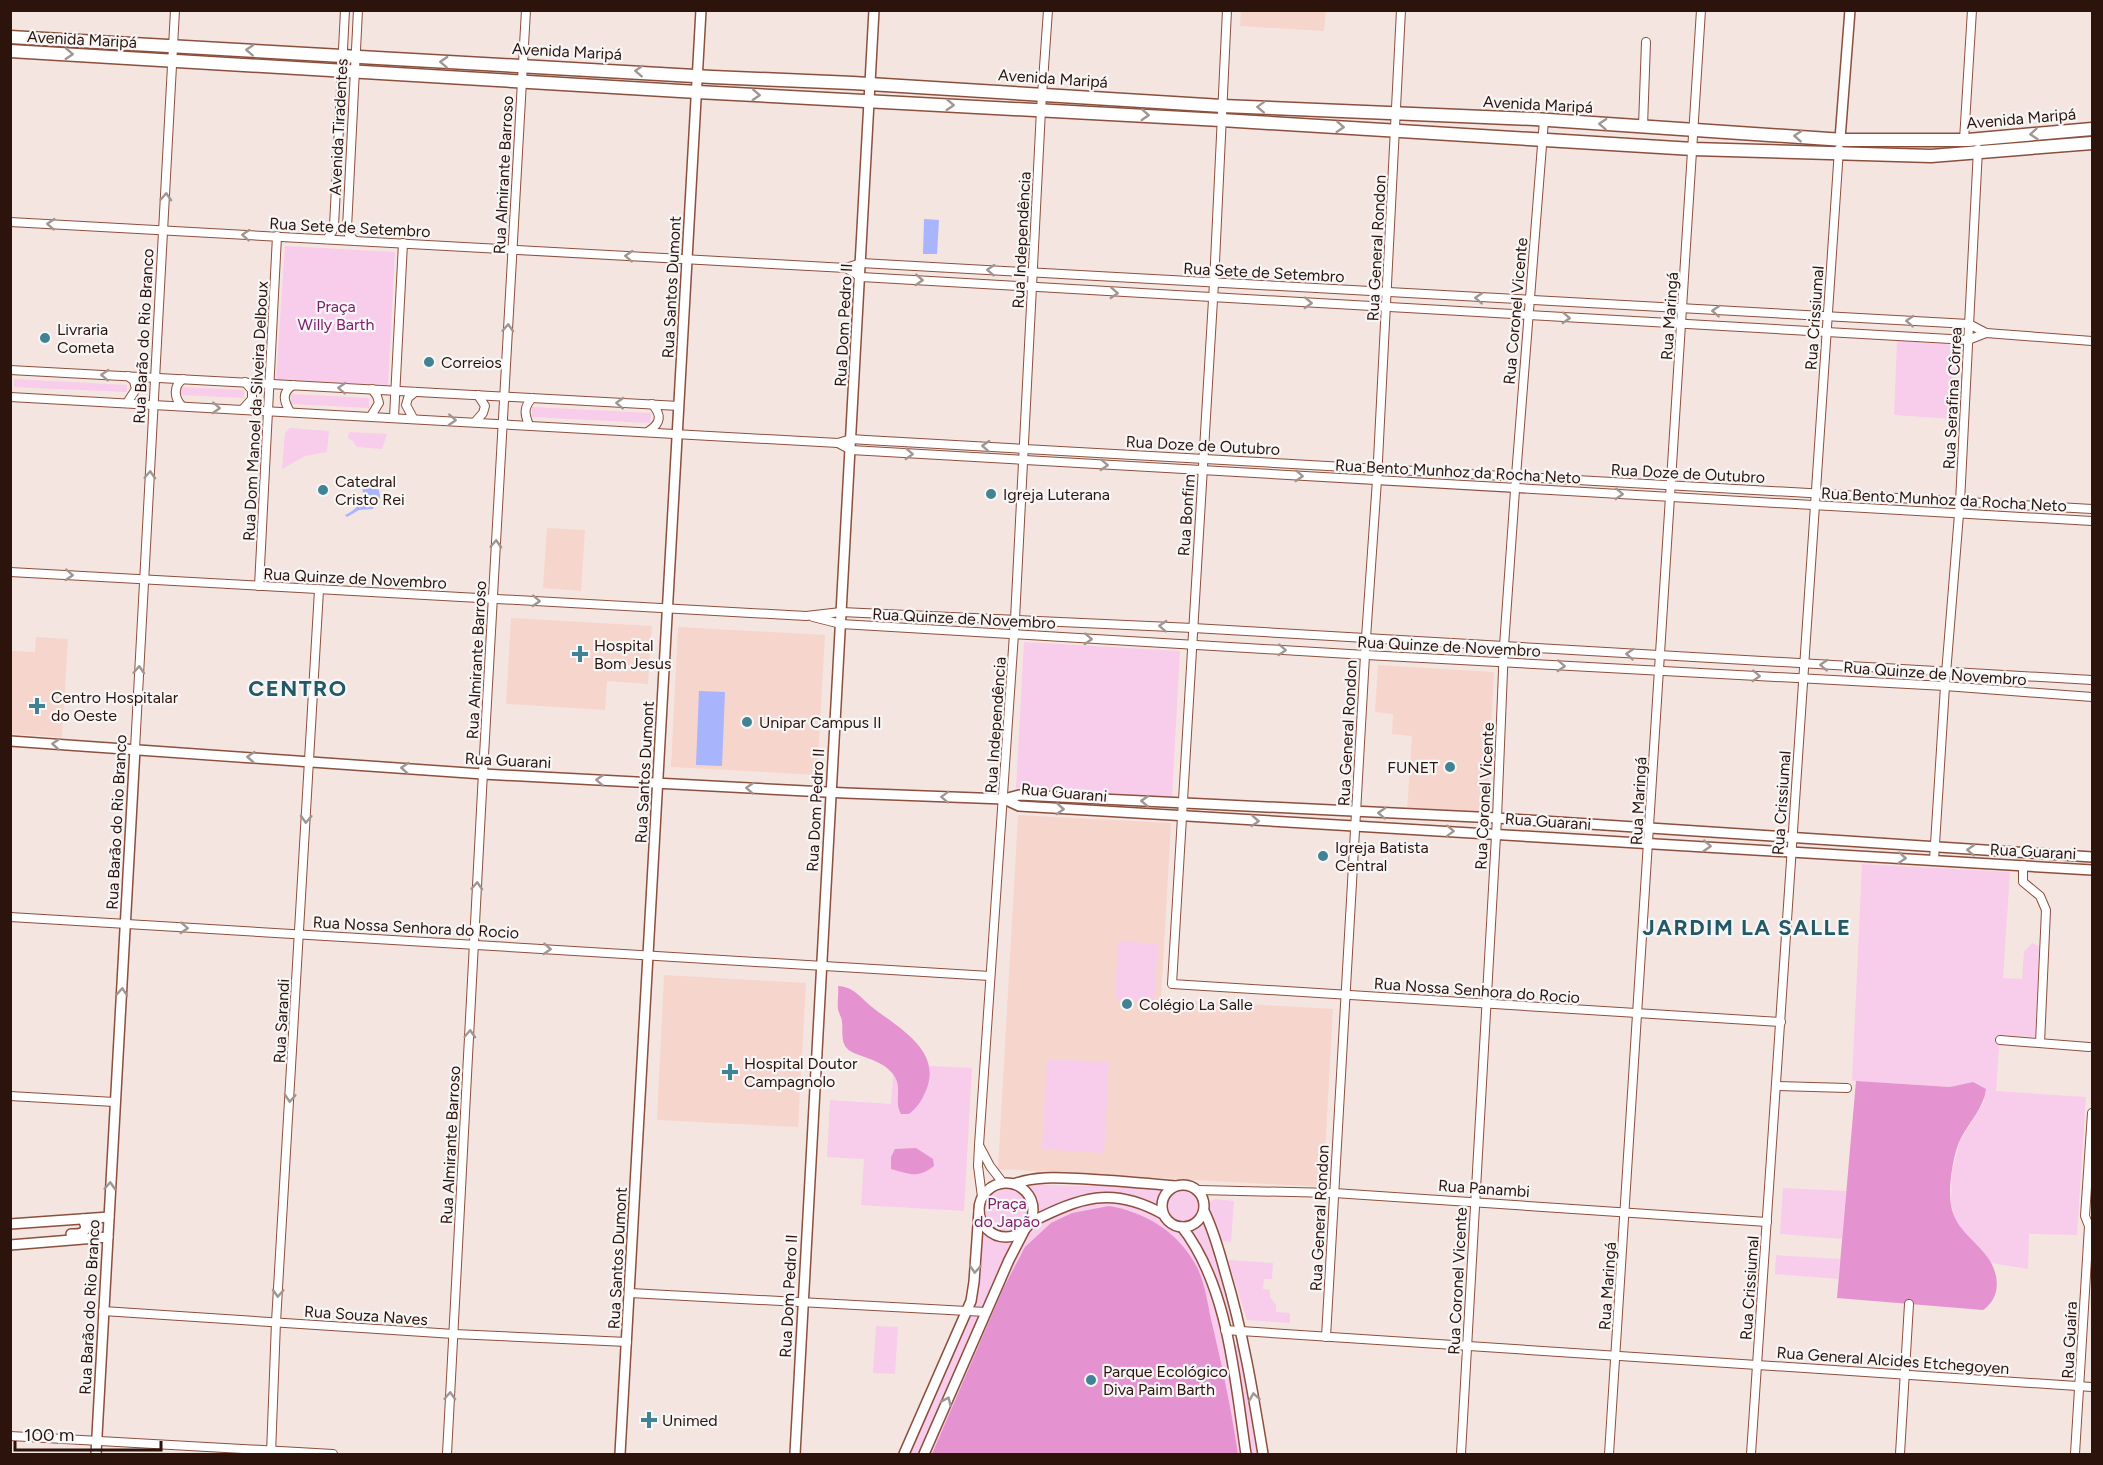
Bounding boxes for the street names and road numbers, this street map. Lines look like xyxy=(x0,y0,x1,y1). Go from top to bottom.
street label: Avenida Maripá xyxy=(27,27,137,52)
street label: Avenida Maripá xyxy=(512,39,622,64)
street label: Avenida Tiradentes xyxy=(325,58,352,196)
street label: Avenida Maripá xyxy=(997,65,1109,92)
street label: Avenida Maripá xyxy=(1483,92,1593,117)
street label: Rua Almirante Barroso xyxy=(490,95,517,255)
street label: Avenida Maripá xyxy=(1965,104,2077,133)
street label: Rua Independência xyxy=(1008,171,1035,309)
street label: Rua General Rondon xyxy=(1363,174,1390,322)
street label: Rua Sete de Setembro xyxy=(269,214,431,241)
street label: Rua Santos Dumont xyxy=(658,215,685,359)
street label: Rua Coronel Vicente xyxy=(1500,236,1531,385)
street label: Rua Barão do Rio Branco xyxy=(129,248,158,424)
street label: Rua Sete de Setembro xyxy=(1183,259,1345,286)
street label: Rua Dom Pedro II xyxy=(831,263,856,387)
street label: Rua Crissiumal xyxy=(1801,265,1828,371)
street label: Rua Maringá xyxy=(1657,271,1682,361)
street label: Rua Dom Manoel da Silveira Delboux xyxy=(239,280,272,541)
street label: Rua Serafina Côrrea xyxy=(1939,326,1966,470)
street label: Rua Doze de Outubro xyxy=(1125,432,1281,459)
street label: Rua Bento Munhoz da Rocha Neto xyxy=(1335,456,1581,487)
street label: Rua Doze de Outubro xyxy=(1610,460,1766,487)
street label: Rua Bonfim xyxy=(1174,473,1199,557)
street label: Rua Bento Munhoz da Rocha Neto xyxy=(1821,484,2067,515)
street label: Rua Quinze de Novembro xyxy=(263,564,447,593)
street label: Rua Almirante Barroso xyxy=(463,580,490,740)
street label: Rua Quinze de Novembro xyxy=(872,604,1056,633)
street label: Rua Quinze de Novembro xyxy=(1357,632,1541,661)
street label: Rua Independência xyxy=(981,656,1010,794)
street label: Rua Quinze de Novembro xyxy=(1843,658,2027,689)
street label: Rua General Rondon xyxy=(1334,659,1361,807)
street label: Rua Santos Dumont xyxy=(631,700,658,844)
street label: Rua Coronel Vicente xyxy=(1471,722,1498,870)
street label: Rua Barão do Rio Branco xyxy=(102,734,131,910)
street label: Rua Dom Pedro II xyxy=(803,748,828,872)
street label: Rua Guarani xyxy=(464,749,552,772)
street label: Rua Crissiumal xyxy=(1768,750,1795,856)
street label: Rua Maringá xyxy=(1627,756,1650,846)
street label: Rua Guarani xyxy=(1020,779,1108,806)
street label: Rua Guarani xyxy=(1504,809,1592,834)
street label: Rua Guarani xyxy=(1989,840,2077,863)
street label: Rua Nossa Senhora do Rocio xyxy=(312,913,520,942)
street label: Rua Nossa Senhora do Rocio xyxy=(1373,974,1581,1007)
street label: Rua Sarandi xyxy=(270,978,293,1064)
street label: Rua Almirante Barroso xyxy=(437,1065,464,1225)
street label: Rua General Rondon xyxy=(1306,1144,1333,1292)
street label: Rua Panambi xyxy=(1437,1176,1531,1201)
street label: Rua Santos Dumont xyxy=(604,1186,631,1330)
street label: Rua Coronel Vicente xyxy=(1444,1207,1471,1355)
street label: Rua Barão do Rio Branco xyxy=(75,1219,104,1395)
street label: Rua Dom Pedro II xyxy=(776,1234,801,1358)
street label: Rua Crissiumal xyxy=(1736,1235,1763,1341)
street label: Rua Maringá xyxy=(1595,1241,1620,1331)
street label: Rua Guaíra xyxy=(2058,1301,2081,1379)
street label: Rua Souza Naves xyxy=(304,1302,428,1329)
street label: Rua General Alcides Etchegoyen xyxy=(1776,1343,2010,1378)

